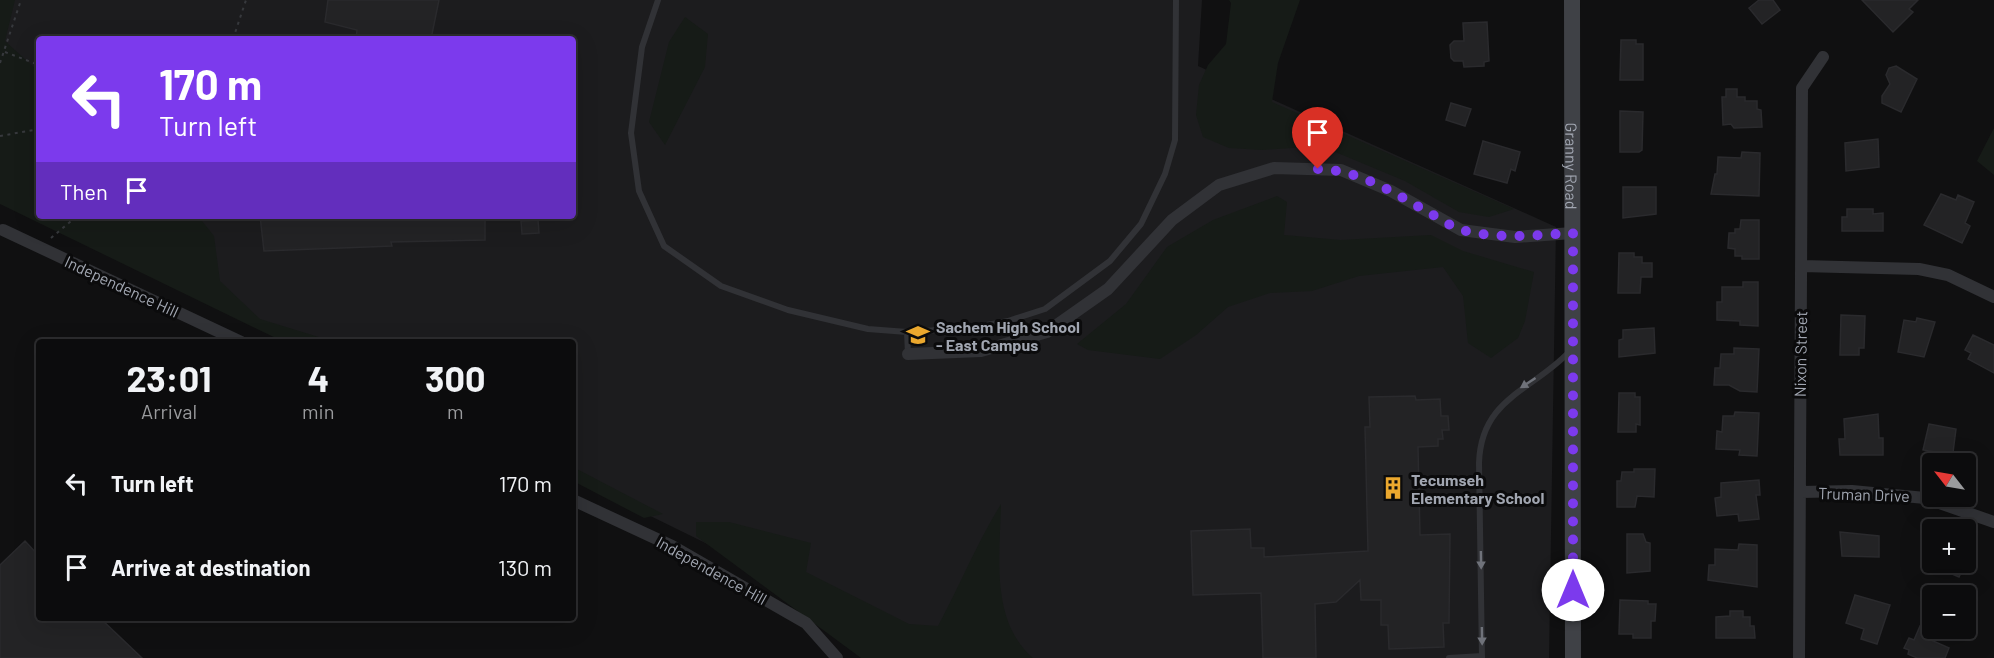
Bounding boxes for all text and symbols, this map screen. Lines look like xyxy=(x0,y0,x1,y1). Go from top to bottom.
text: 170 m xyxy=(159,58,262,108)
icon: left xyxy=(60,60,138,138)
pin xyxy=(1292,107,1343,169)
text: Turn left xyxy=(159,109,257,141)
icon: arrive xyxy=(1301,116,1334,149)
street label: Granny Road xyxy=(1563,123,1582,209)
icon: arrive xyxy=(120,174,153,207)
text: Then xyxy=(60,178,108,204)
street label: Independence Hill xyxy=(62,251,182,321)
street label: Nixon Street xyxy=(1790,311,1810,397)
place label: Sachem High School - East Campus xyxy=(936,317,1080,354)
school or university icon: Sachem High School - East Campus xyxy=(905,322,931,348)
text: 23:01 xyxy=(127,356,212,399)
text: 4 xyxy=(307,356,329,399)
text: 300 xyxy=(425,356,485,399)
one-way arrow xyxy=(1520,378,1536,389)
text: Arrival xyxy=(141,399,197,423)
text: min xyxy=(302,399,335,423)
text: m xyxy=(447,399,464,423)
north arrow xyxy=(1922,453,1976,507)
map controls xyxy=(1922,453,1976,639)
icon: left xyxy=(60,467,93,500)
text: Turn left xyxy=(111,470,194,496)
text: 170 m xyxy=(499,470,552,496)
place label: Tecumseh Elementary School xyxy=(1411,470,1545,507)
building icon: Tecumseh Elementary School xyxy=(1380,475,1406,501)
street label: Truman Drive xyxy=(1818,483,1910,505)
button: + xyxy=(1922,519,1976,573)
street label: Independence Hill xyxy=(653,532,771,608)
one-way arrow xyxy=(1476,550,1486,569)
icon: arrive xyxy=(60,551,93,584)
text: Arrive at destination xyxy=(111,554,310,580)
text: 130 m xyxy=(498,554,552,580)
position arrow xyxy=(1541,558,1605,622)
button: − xyxy=(1922,585,1976,639)
one-way arrow xyxy=(1477,627,1487,646)

